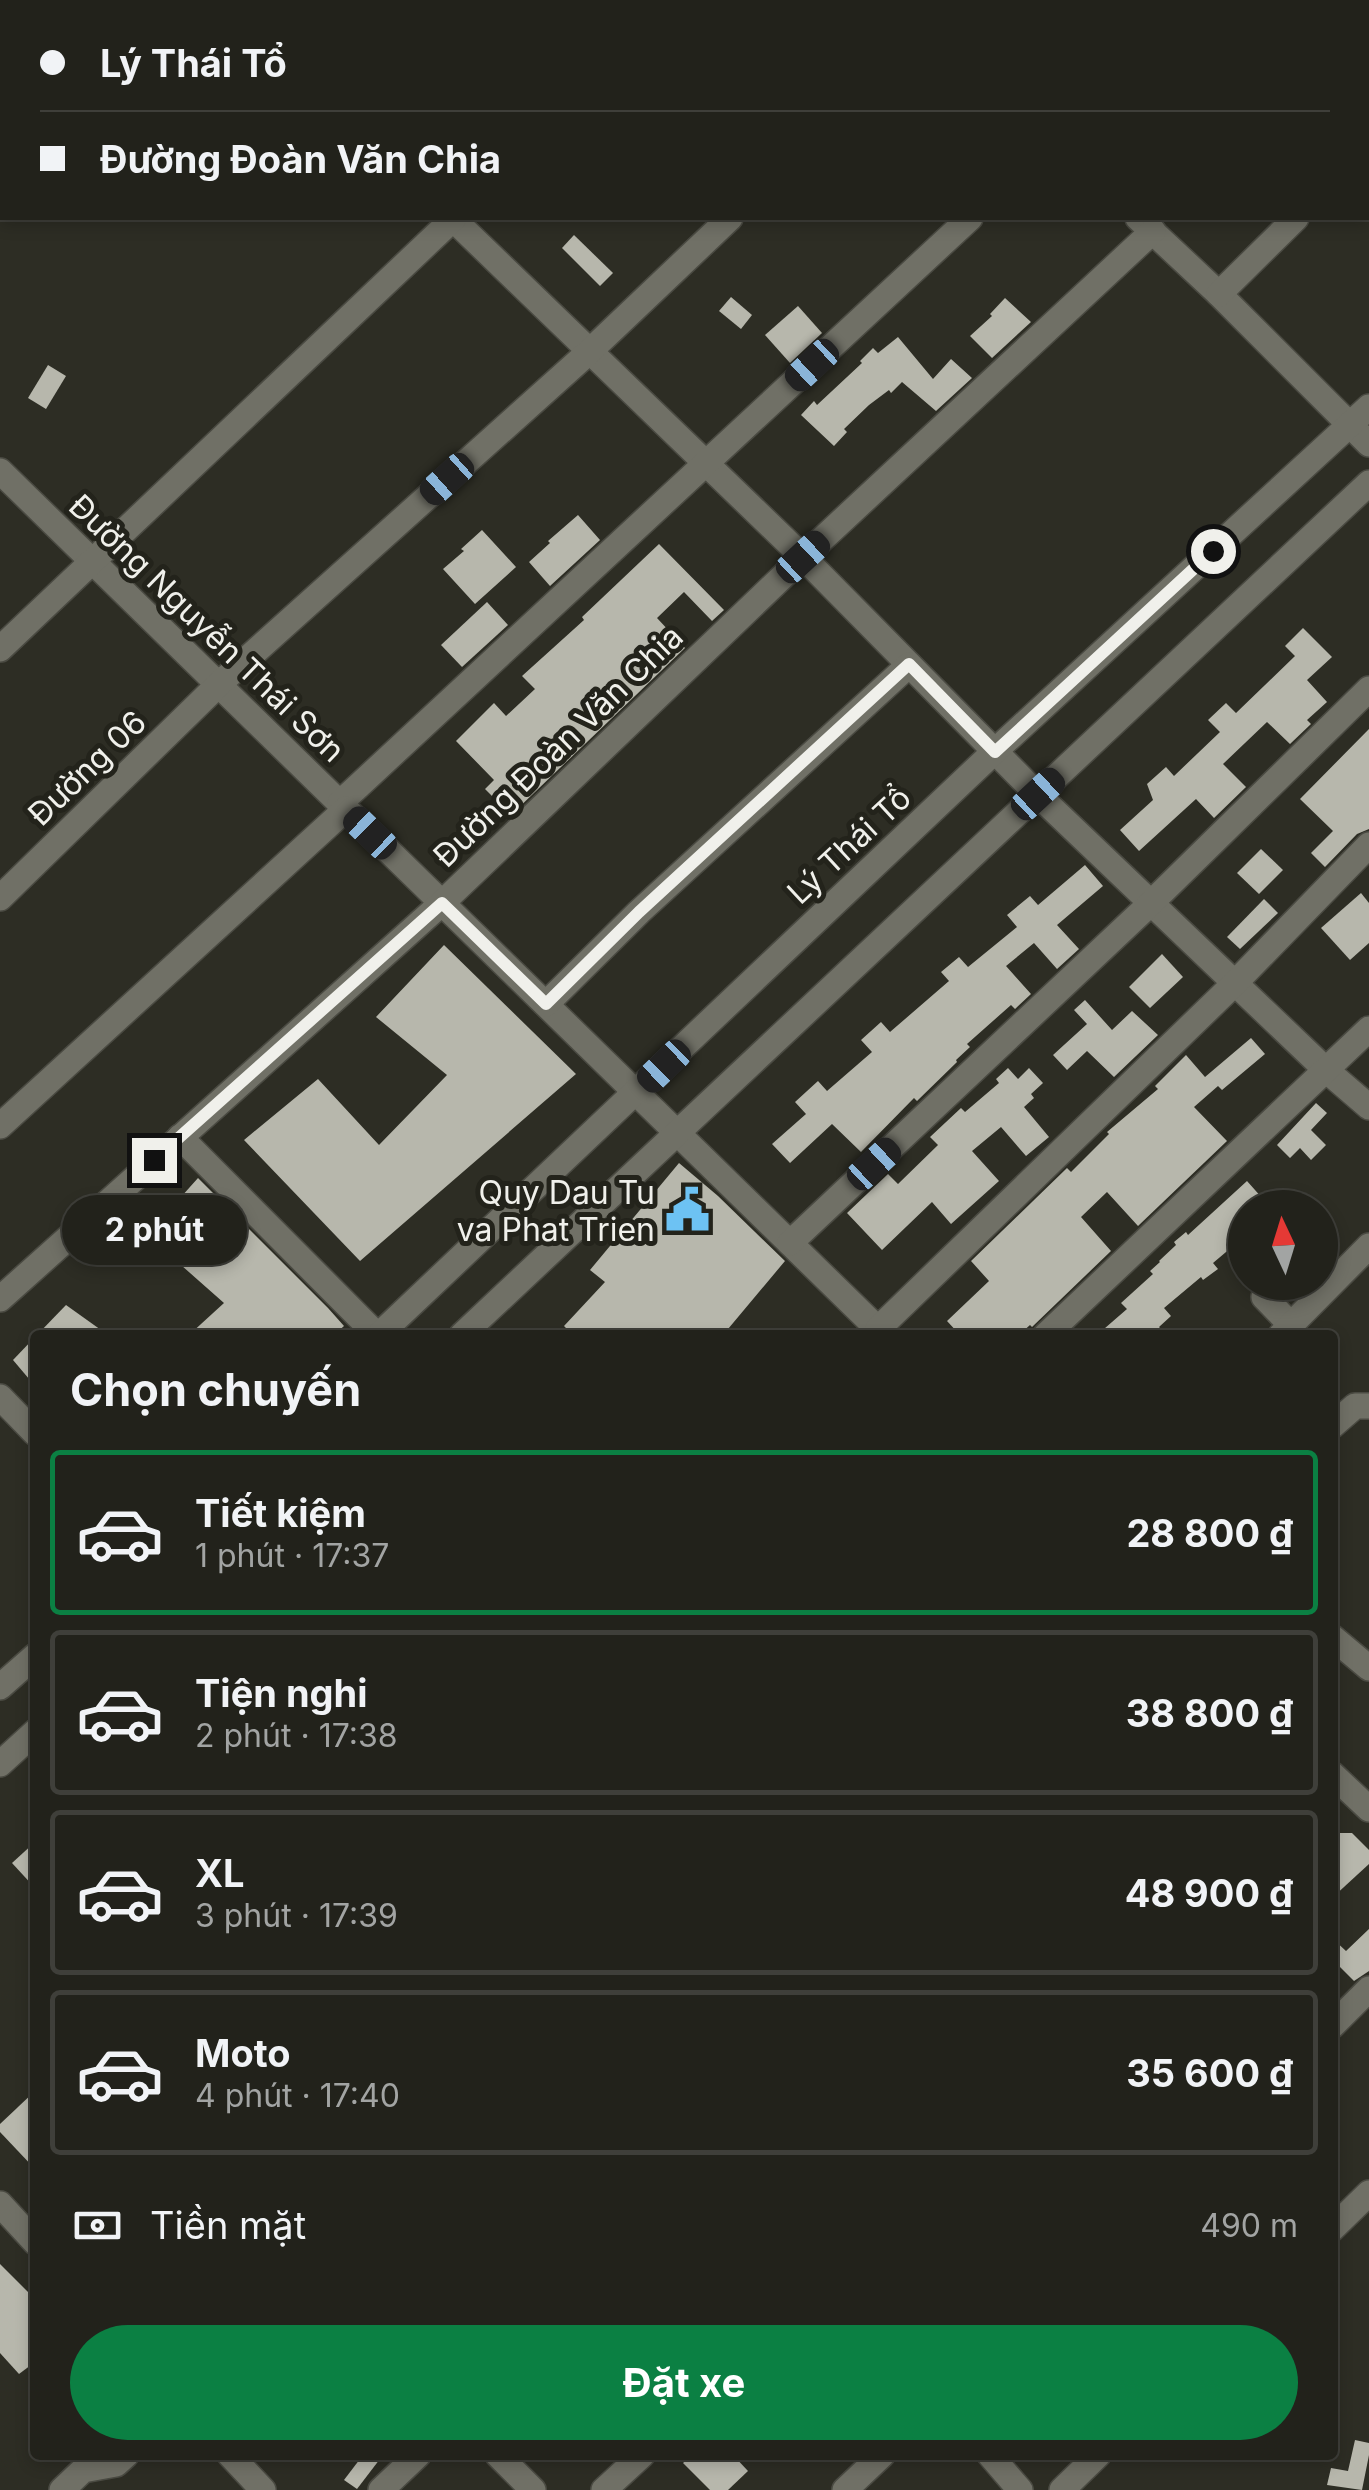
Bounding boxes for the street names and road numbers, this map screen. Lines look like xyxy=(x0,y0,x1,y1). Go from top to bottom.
street label: Đường Nguyễn Thái Sơn xyxy=(61,486,353,770)
street label: Đường Đoàn Văn Chia xyxy=(425,617,691,875)
street label: Đường 06 xyxy=(20,702,154,834)
street label: Lý Thái Tổ xyxy=(779,778,919,912)

